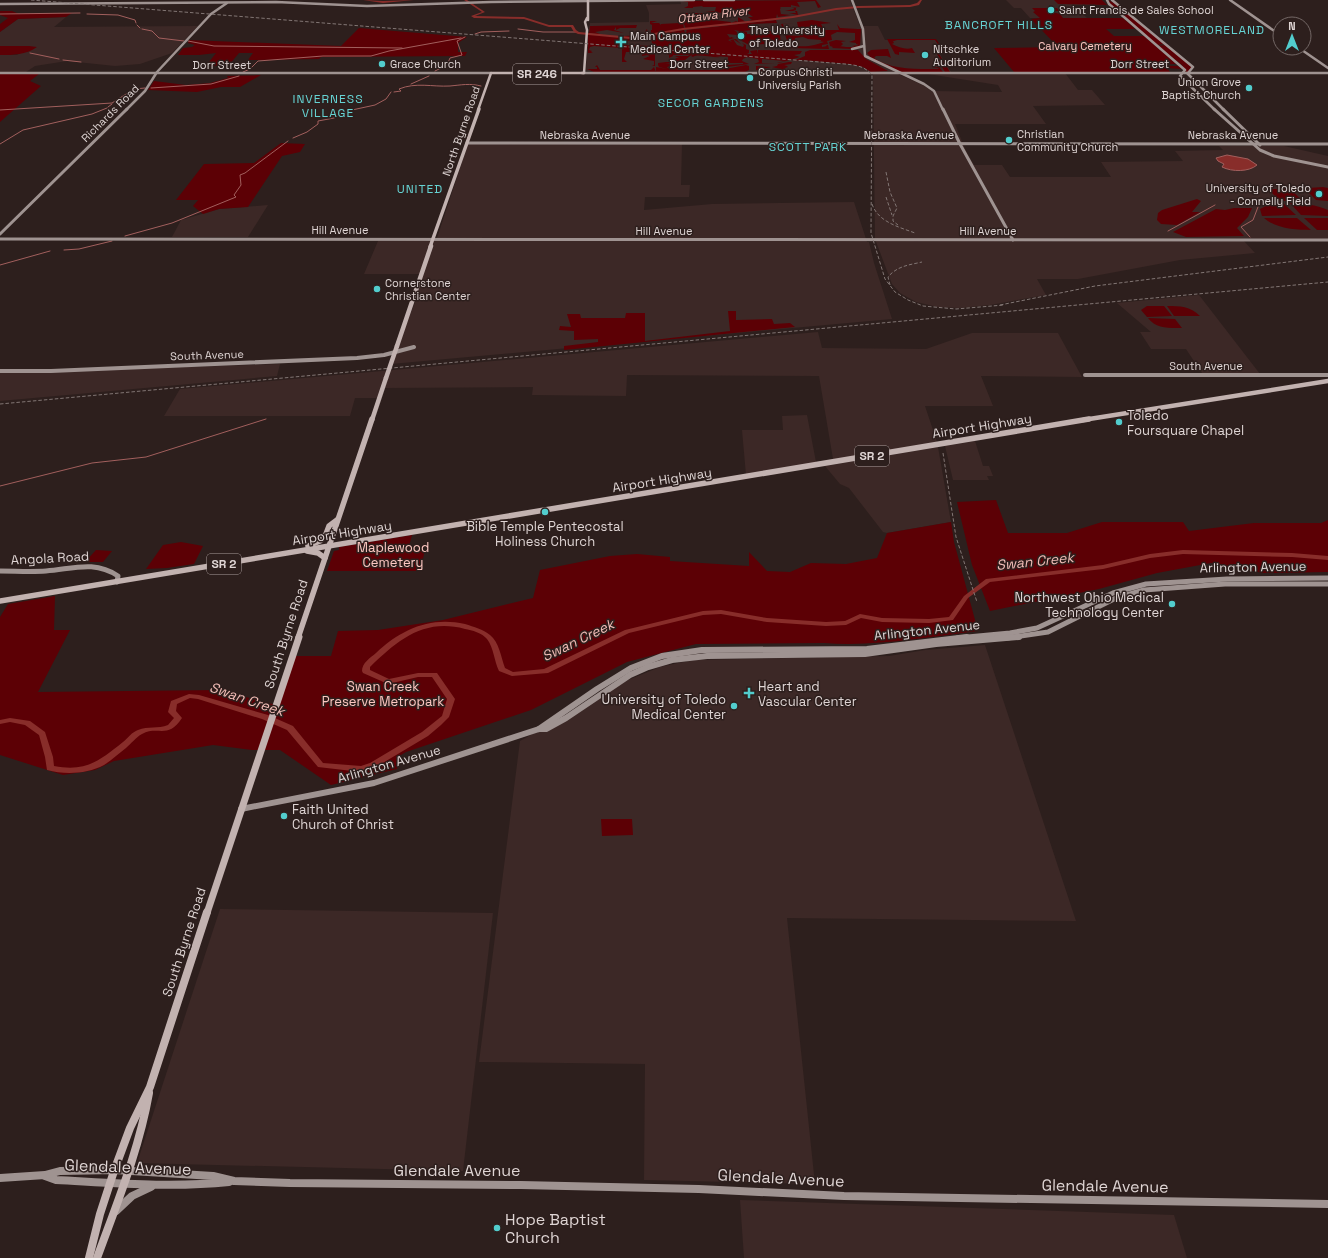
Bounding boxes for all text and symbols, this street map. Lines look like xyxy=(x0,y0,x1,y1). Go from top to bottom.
water label: Ottawa River xyxy=(676,2,751,27)
place label: Saint Francis de Sales School xyxy=(1059,3,1214,17)
marker: Saint Francis de Sales School xyxy=(1046,5,1056,15)
north arrow xyxy=(1272,16,1312,56)
district label: BANCROFT HILLS xyxy=(945,17,1053,33)
text: N xyxy=(1288,19,1296,33)
district label: WESTMORELAND xyxy=(1159,22,1265,38)
place label: The University of Toledo xyxy=(749,23,825,50)
place label: Main Campus Medical Center xyxy=(630,29,710,56)
marker: The University of Toledo xyxy=(736,31,746,41)
marker: Main Campus Medical Center xyxy=(615,36,627,48)
park label: Calvary Cemetery xyxy=(1038,39,1132,53)
place label: Nitschke Auditorium xyxy=(933,42,991,69)
marker: Nitschke Auditorium xyxy=(920,50,930,60)
place label: Grace Church xyxy=(390,57,461,71)
street label: Dorr Street xyxy=(670,57,728,71)
street label: Dorr Street xyxy=(1111,57,1169,71)
street label: Dorr Street xyxy=(193,58,251,72)
marker: Grace Church xyxy=(377,59,387,69)
road number: SR 246 xyxy=(513,64,561,84)
place label: Corpus Christi Universiy Parish xyxy=(758,65,841,92)
marker: Corpus Christi Universiy Parish xyxy=(745,73,755,83)
place label: Union Grove Baptist Church xyxy=(1162,75,1241,102)
street label: Richards Road xyxy=(78,81,142,145)
marker: Union Grove Baptist Church xyxy=(1244,83,1254,93)
street label: North Byrne Road xyxy=(439,84,483,178)
district label: INVERNESS VILLAGE xyxy=(292,91,364,121)
district label: SECOR GARDENS xyxy=(658,95,764,111)
place label: Christian Community Church xyxy=(1017,127,1118,154)
street label: Nebraska Avenue xyxy=(540,128,630,142)
street label: Nebraska Avenue xyxy=(864,128,954,142)
street label: Nebraska Avenue xyxy=(1188,128,1278,142)
marker: Christian Community Church xyxy=(1004,135,1014,145)
district label: SCOTT PARK xyxy=(769,139,847,155)
district label: UNITED xyxy=(397,181,443,197)
place label: University of Toledo - Connelly Field xyxy=(1206,181,1311,208)
marker: University of Toledo - Connelly Field xyxy=(1314,189,1324,199)
street label: Hill Avenue xyxy=(312,223,368,237)
street label: Hill Avenue xyxy=(636,224,692,238)
street label: Hill Avenue xyxy=(960,224,1016,238)
place label: Cornerstone Christian Center xyxy=(385,276,471,303)
marker: Cornerstone Christian Center xyxy=(372,284,382,294)
street label: South Avenue xyxy=(170,347,244,363)
street label: South Avenue xyxy=(1169,359,1243,373)
place label: Toledo Foursquare Chapel xyxy=(1127,407,1244,439)
street label: Airport Highway xyxy=(931,410,1033,442)
marker: Toledo Foursquare Chapel xyxy=(1114,417,1124,427)
road number: SR 2 xyxy=(855,446,889,466)
street label: Airport Highway xyxy=(611,464,713,496)
marker: Bible Temple Pentecostal Holiness Church xyxy=(540,507,550,517)
street label: Airport Highway xyxy=(291,517,393,549)
place label: Bible Temple Pentecostal Holiness Church xyxy=(466,518,624,550)
park label: Maplewood Cemetery xyxy=(357,539,429,571)
street label: Angola Road xyxy=(10,547,90,569)
water label: Swan Creek xyxy=(995,548,1076,574)
road number: SR 2 xyxy=(207,554,241,574)
street label: Arlington Avenue xyxy=(1200,558,1306,576)
street label: South Byrne Road xyxy=(260,577,312,691)
place label: Northwest Ohio Medical Technology Center xyxy=(1014,589,1164,621)
marker: Northwest Ohio Medical Technology Center xyxy=(1167,599,1177,609)
water label: Swan Creek xyxy=(539,614,618,665)
street label: Arlington Avenue xyxy=(873,616,981,644)
water label: Swan Creek xyxy=(207,678,288,721)
park label: Swan Creek Preserve Metropark xyxy=(322,678,444,710)
place label: Heart and Vascular Center xyxy=(758,678,857,710)
marker: Heart and Vascular Center xyxy=(743,687,755,699)
place label: University of Toledo Medical Center xyxy=(601,691,726,723)
marker: University of Toledo Medical Center xyxy=(729,701,739,711)
street label: Arlington Avenue xyxy=(335,741,443,787)
place label: Faith United Church of Christ xyxy=(292,801,394,833)
marker: Faith United Church of Christ xyxy=(279,811,289,821)
street label: South Byrne Road xyxy=(158,885,210,999)
street label: Glendale Avenue xyxy=(64,1154,192,1180)
street label: Glendale Avenue xyxy=(393,1160,521,1181)
street label: Glendale Avenue xyxy=(717,1164,845,1192)
street label: Glendale Avenue xyxy=(1041,1174,1169,1198)
place label: Hope Baptist Church xyxy=(505,1209,606,1248)
marker: Hope Baptist Church xyxy=(492,1223,502,1233)

